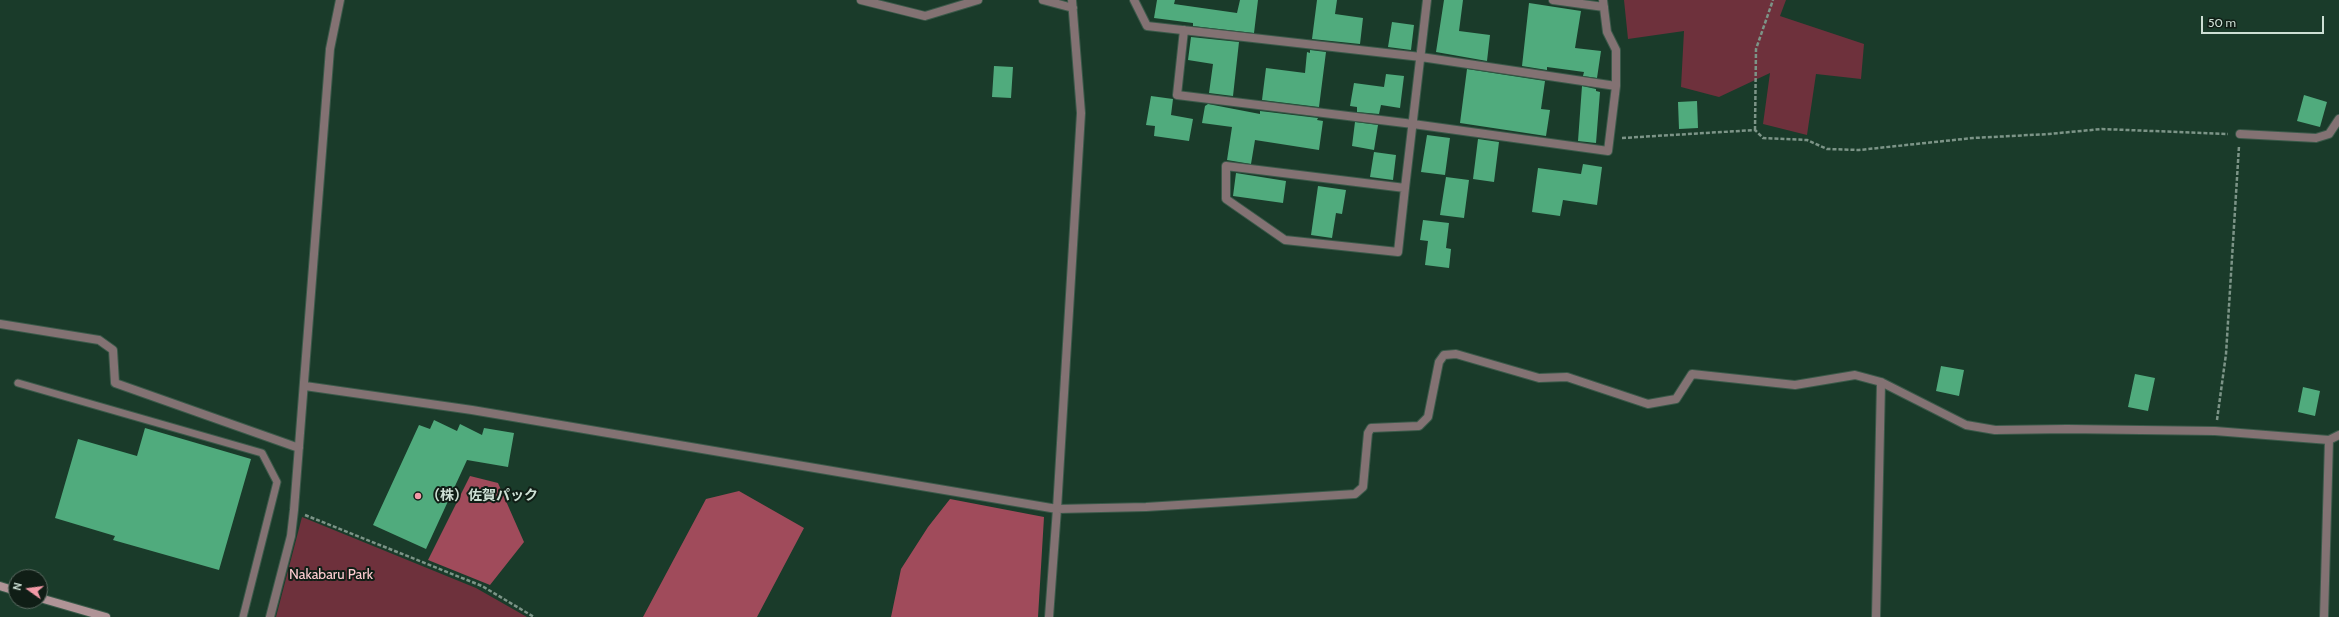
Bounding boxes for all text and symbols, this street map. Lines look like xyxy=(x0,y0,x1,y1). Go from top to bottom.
scale bar xyxy=(2203,8,2326,34)
text: 50 m xyxy=(2208,15,2236,30)
place label: （株）佐賀パック xyxy=(426,488,538,504)
marker: （株）佐賀パック xyxy=(413,491,423,501)
park label: Nakabaru Park xyxy=(289,567,373,583)
north arrow xyxy=(8,569,48,609)
text: N xyxy=(10,581,25,592)

